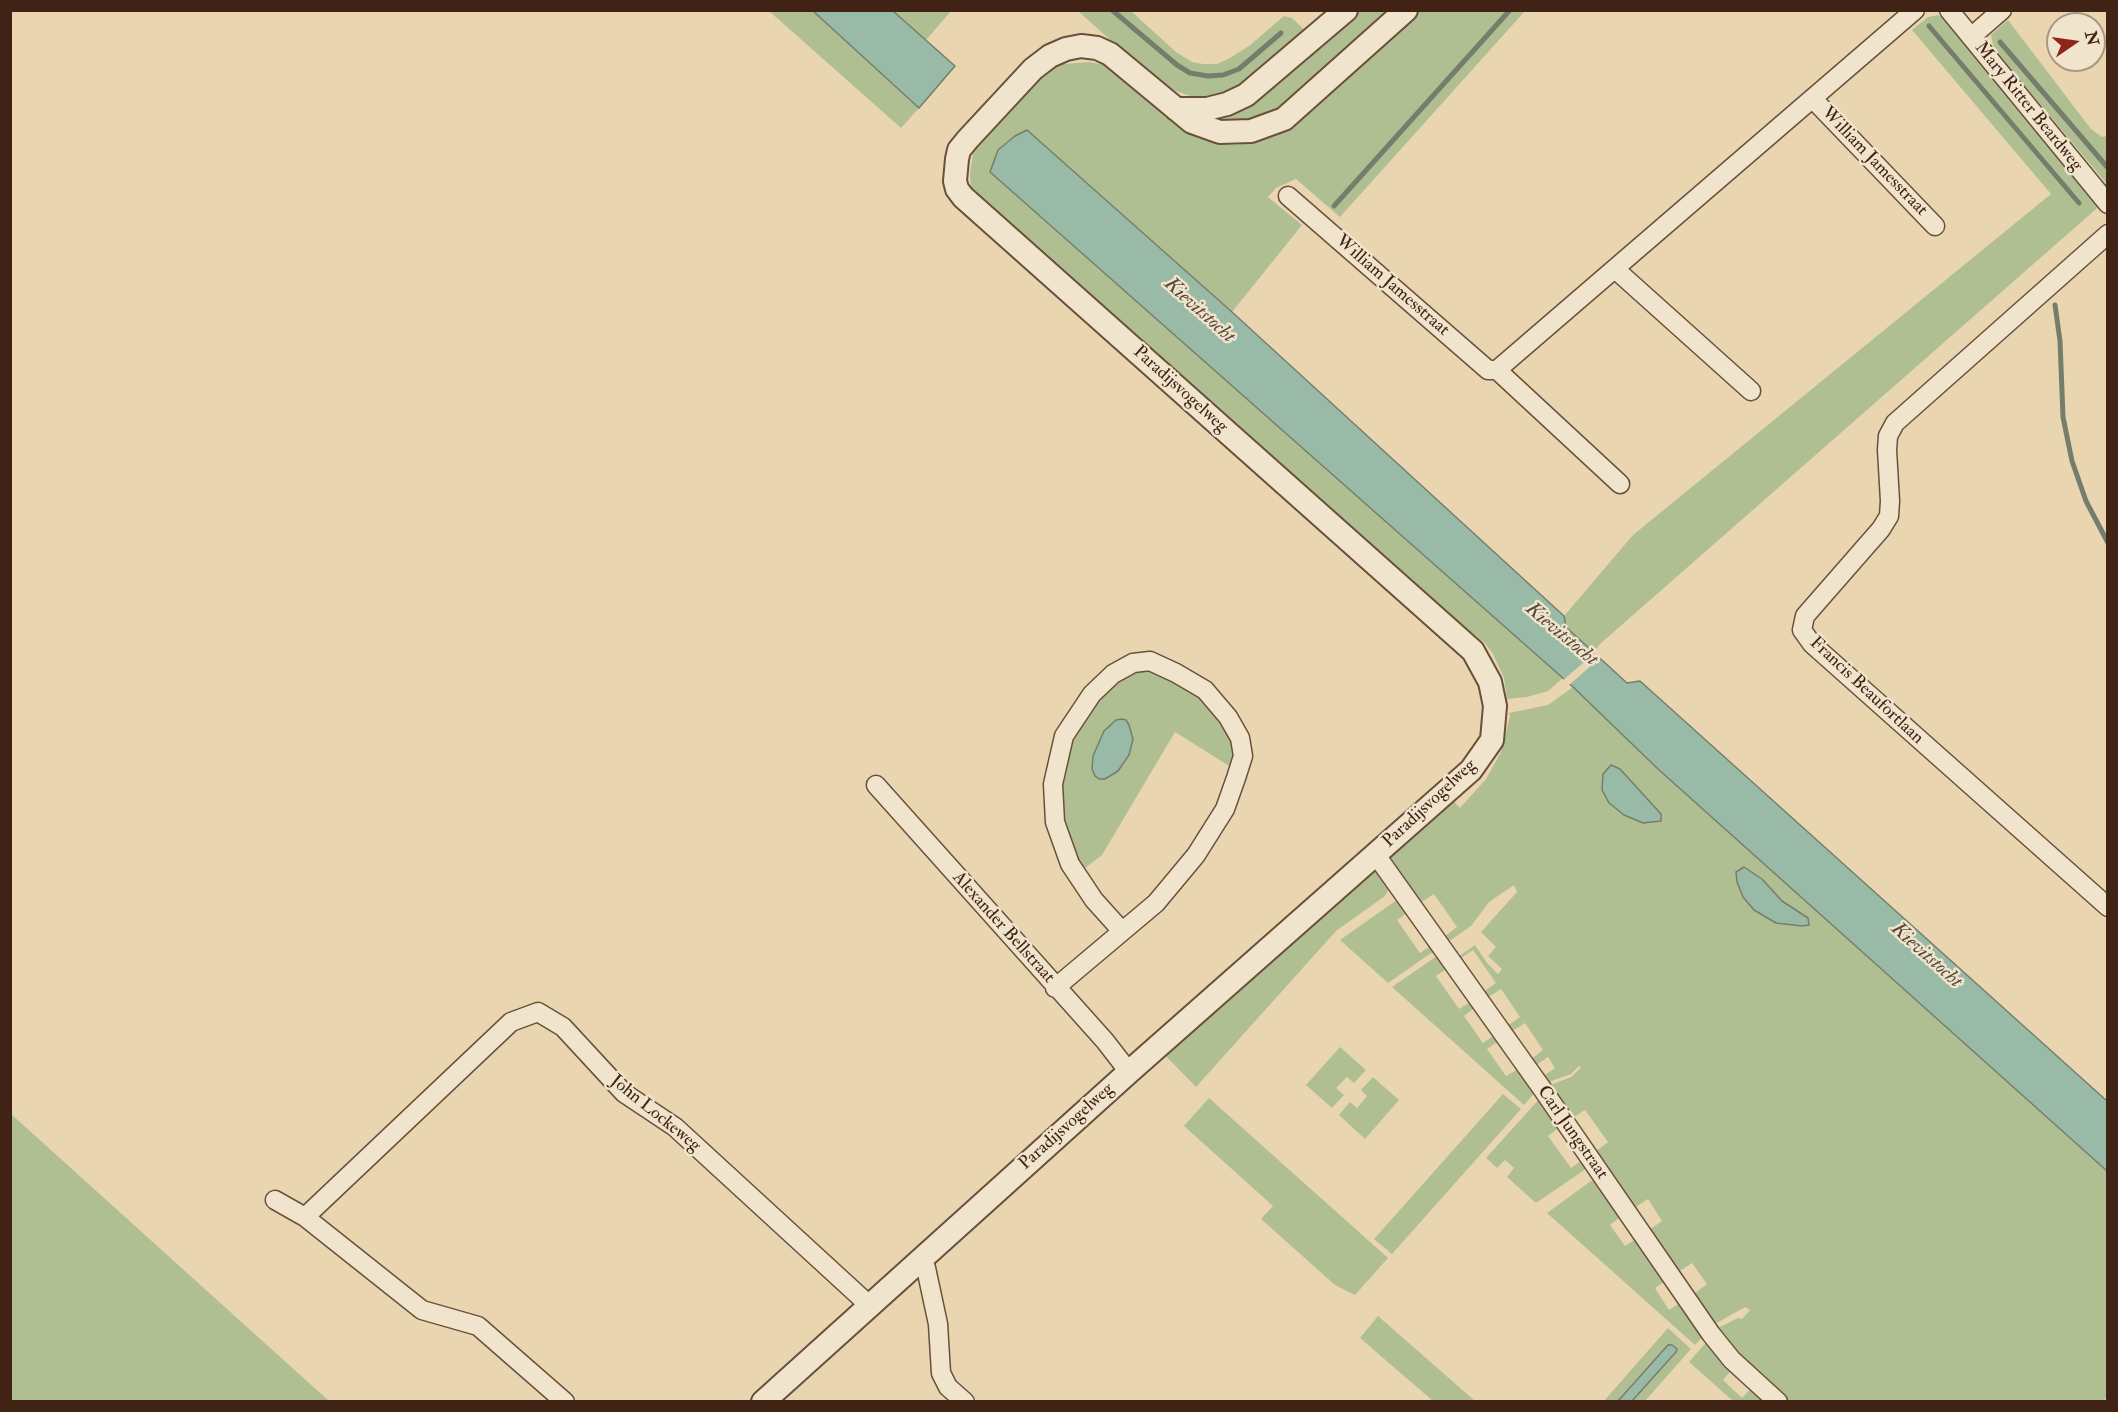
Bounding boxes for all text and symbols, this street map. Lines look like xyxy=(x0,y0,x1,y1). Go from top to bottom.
north arrow xyxy=(2046,12,2106,72)
text: N xyxy=(2080,29,2103,48)
street label: Mary Ritter Beardweg xyxy=(1969,38,2087,176)
street label: William Jamesstraat xyxy=(1816,103,1932,221)
street label: William Jamesstraat xyxy=(1331,231,1453,341)
water label: Kievitstocht xyxy=(1159,273,1239,349)
street label: Paradijsvogelweg xyxy=(1128,342,1232,438)
water label: Kievitstocht xyxy=(1520,598,1602,672)
street label: Francis Beaufortlaan xyxy=(1805,633,1927,749)
street label: Paradijsvogelweg xyxy=(1379,755,1481,853)
street label: Alexander Bellstraat xyxy=(947,868,1059,988)
water label: Kievitstocht xyxy=(1886,918,1966,994)
street label: John Lockeweg xyxy=(605,1071,705,1157)
street label: Paradijsvogelweg xyxy=(1015,1079,1119,1175)
street label: Carl Jungstraat xyxy=(1532,1082,1612,1184)

